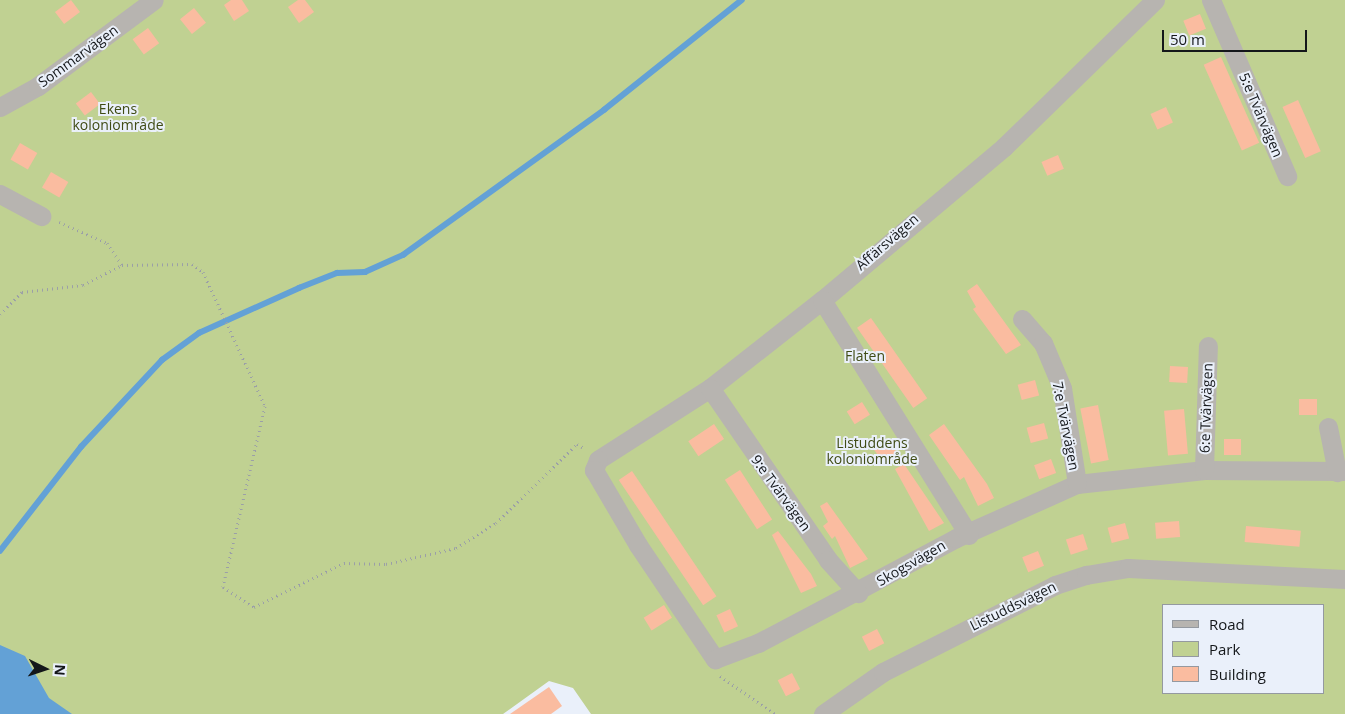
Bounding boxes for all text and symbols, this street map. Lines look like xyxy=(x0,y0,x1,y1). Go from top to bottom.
scale bar xyxy=(1165,20,1310,52)
street label: Sommarvägen xyxy=(35,21,121,91)
text: 50 m xyxy=(1170,29,1205,49)
street label: 5:e Tvärvägen xyxy=(1236,70,1286,160)
park label: Ekens koloniområde xyxy=(72,101,164,134)
street label: Affärsvägen xyxy=(852,210,922,274)
park label: Flaten xyxy=(845,348,885,364)
street label: 6:e Tvärvägen xyxy=(1196,363,1216,453)
street label: 7:e Tvärvägen xyxy=(1049,380,1083,472)
park label: Listuddens koloniområde xyxy=(826,435,918,468)
street label: 9:e Tvärvägen xyxy=(748,452,814,534)
street label: Skogsvägen xyxy=(874,537,948,589)
street label: Listuddsvägen xyxy=(967,578,1059,634)
legend xyxy=(1162,604,1325,694)
text: Road xyxy=(1209,614,1245,634)
text: Park xyxy=(1209,639,1240,659)
north arrow xyxy=(20,644,70,694)
text: N xyxy=(51,664,70,676)
text: Building xyxy=(1209,664,1266,684)

